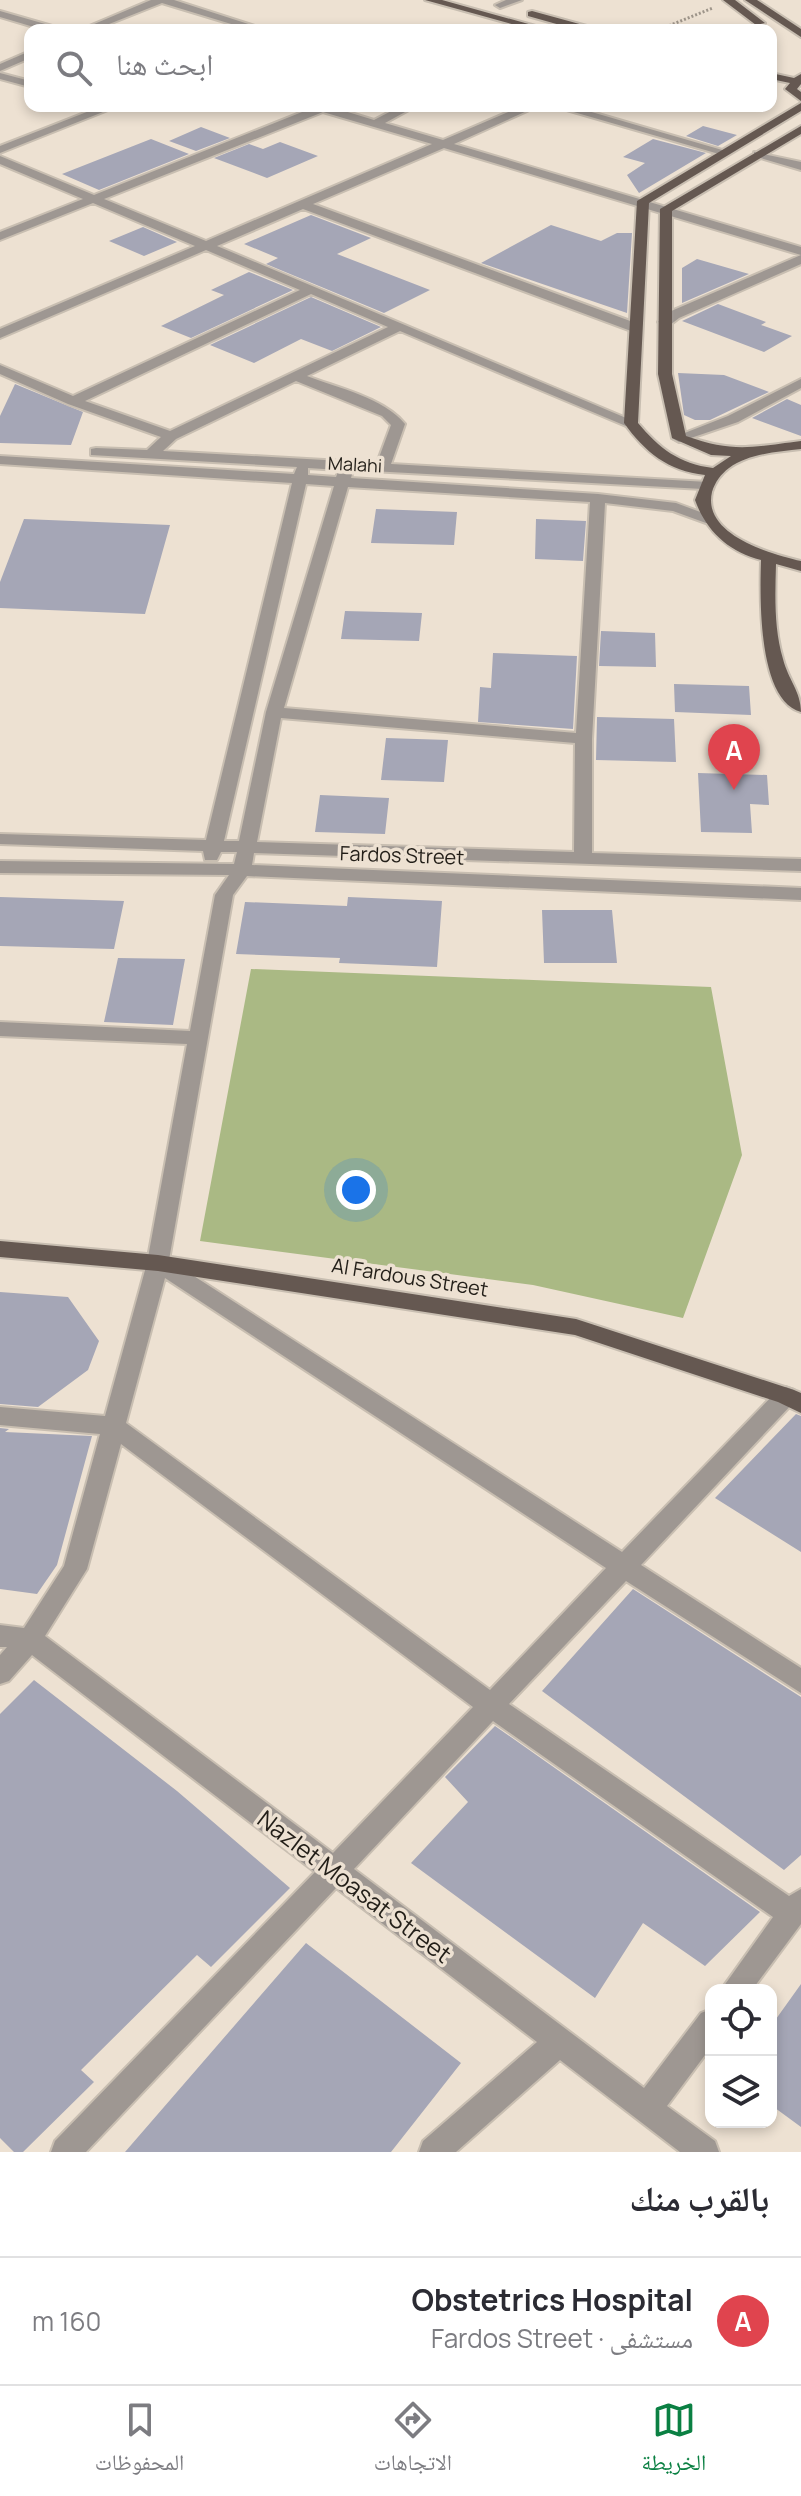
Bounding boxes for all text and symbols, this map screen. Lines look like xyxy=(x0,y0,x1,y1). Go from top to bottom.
search box xyxy=(24,24,777,112)
text: ابحث هنا xyxy=(116,43,213,84)
icon: search xyxy=(52,46,96,90)
street label: Malahi xyxy=(327,451,383,477)
pin: A xyxy=(708,724,760,790)
street label: Fardos Street xyxy=(339,839,465,871)
your location xyxy=(336,1170,376,1210)
street label: Al Fardous Street xyxy=(330,1251,490,1303)
street label: Nazlet Moasat Street xyxy=(251,1802,459,1970)
map controls xyxy=(705,1984,777,2128)
button: locate xyxy=(705,1984,777,2056)
button: layers xyxy=(705,2056,777,2128)
text: بالقرب منك xyxy=(629,2175,769,2221)
text: Obstetrics Hospital xyxy=(411,2279,693,2320)
text: 160 m xyxy=(32,2303,101,2339)
text: A xyxy=(734,2303,752,2339)
text: مستشفى · Fardos Street xyxy=(431,2320,693,2356)
tab: المحفوظات xyxy=(95,2398,184,2484)
tab: الاتجاهات xyxy=(374,2398,452,2484)
tab: الخريطة xyxy=(641,2398,706,2484)

